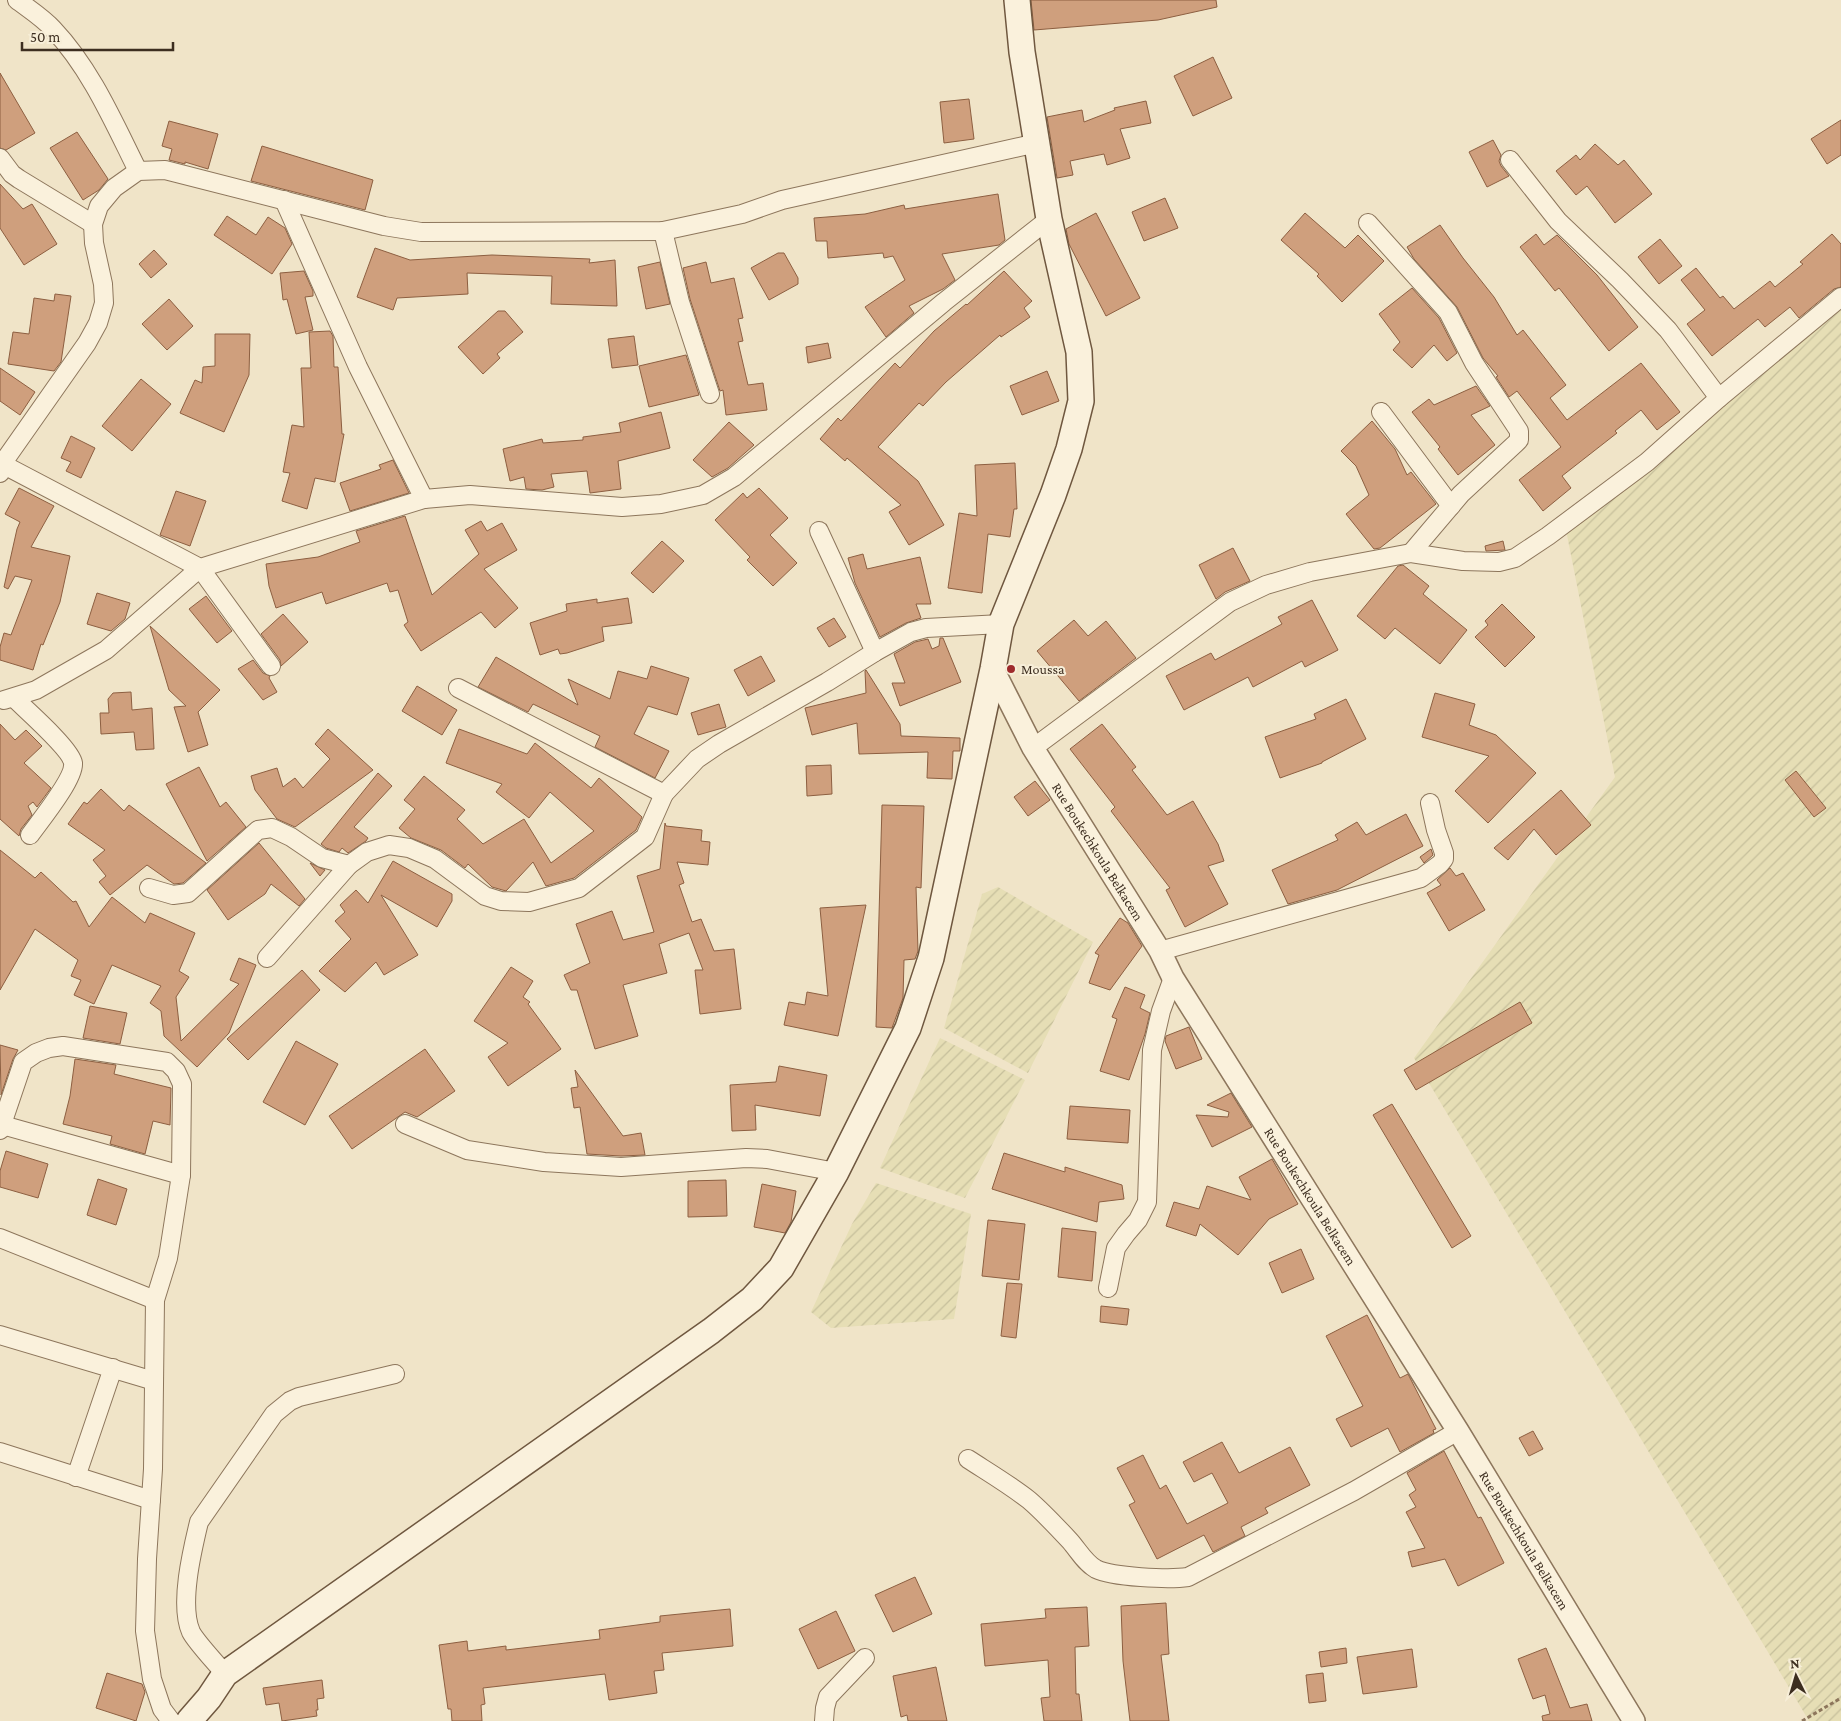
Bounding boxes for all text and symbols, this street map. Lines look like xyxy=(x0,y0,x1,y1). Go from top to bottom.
scale bar xyxy=(22,20,174,52)
text: 50 m xyxy=(30,29,60,45)
place label: Moussa xyxy=(1021,661,1065,677)
marker: Moussa xyxy=(1005,663,1017,675)
street label: Rue Boukechkoula Belkacem xyxy=(1049,780,1147,924)
street label: Rue Boukechkoula Belkacem xyxy=(1261,1125,1360,1268)
street label: Rue Boukechkoula Belkacem xyxy=(1476,1468,1573,1613)
north arrow xyxy=(1771,1651,1821,1701)
text: N xyxy=(1789,1655,1801,1671)

